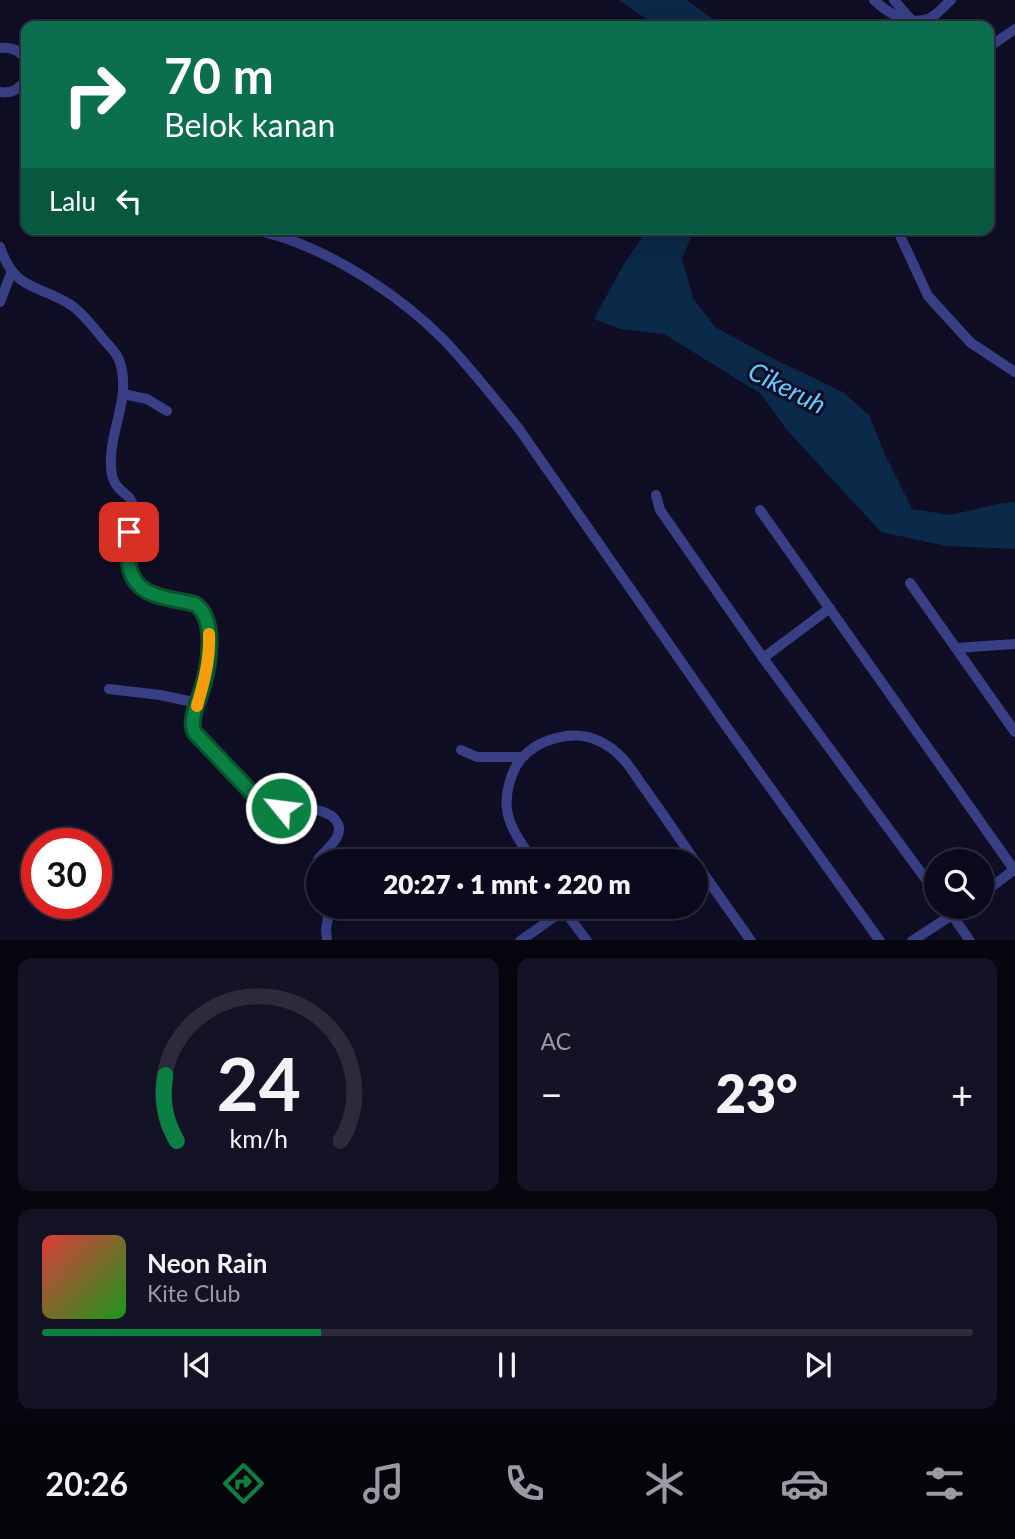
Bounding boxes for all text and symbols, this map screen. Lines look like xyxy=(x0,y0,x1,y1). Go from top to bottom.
text: 70 m xyxy=(164,46,274,104)
icon: right xyxy=(49,49,140,140)
text: Belok kanan xyxy=(164,105,335,144)
icon: left xyxy=(110,182,148,220)
text: Lalu xyxy=(49,185,96,217)
water label: Cikeruh xyxy=(743,354,832,420)
pin xyxy=(99,502,159,562)
icon: arrive xyxy=(110,513,148,551)
position arrow xyxy=(244,771,318,845)
speed limit sign: 30 xyxy=(21,828,112,919)
map controls xyxy=(924,849,994,919)
button: search xyxy=(924,849,994,919)
text: 20:27 · 1 mnt · 220 m xyxy=(383,868,631,900)
text: AC xyxy=(541,1027,571,1055)
text: 24 xyxy=(216,1039,300,1127)
text: 23° xyxy=(716,1062,798,1124)
text: − xyxy=(541,1071,563,1117)
text: + xyxy=(951,1071,973,1117)
text: km/h xyxy=(229,1122,288,1152)
text: Neon Rain xyxy=(147,1247,267,1279)
text: Kite Club xyxy=(147,1279,240,1307)
icon: previous xyxy=(178,1346,216,1384)
icon: pause xyxy=(488,1346,526,1384)
icon: next xyxy=(799,1346,837,1384)
icon: directions xyxy=(219,1459,268,1508)
icon: music xyxy=(359,1459,408,1508)
icon: phone xyxy=(500,1459,549,1508)
icon: climate xyxy=(640,1459,689,1508)
icon: car xyxy=(780,1459,829,1508)
icon: filters xyxy=(920,1459,969,1508)
text: 20:26 xyxy=(46,1464,128,1503)

